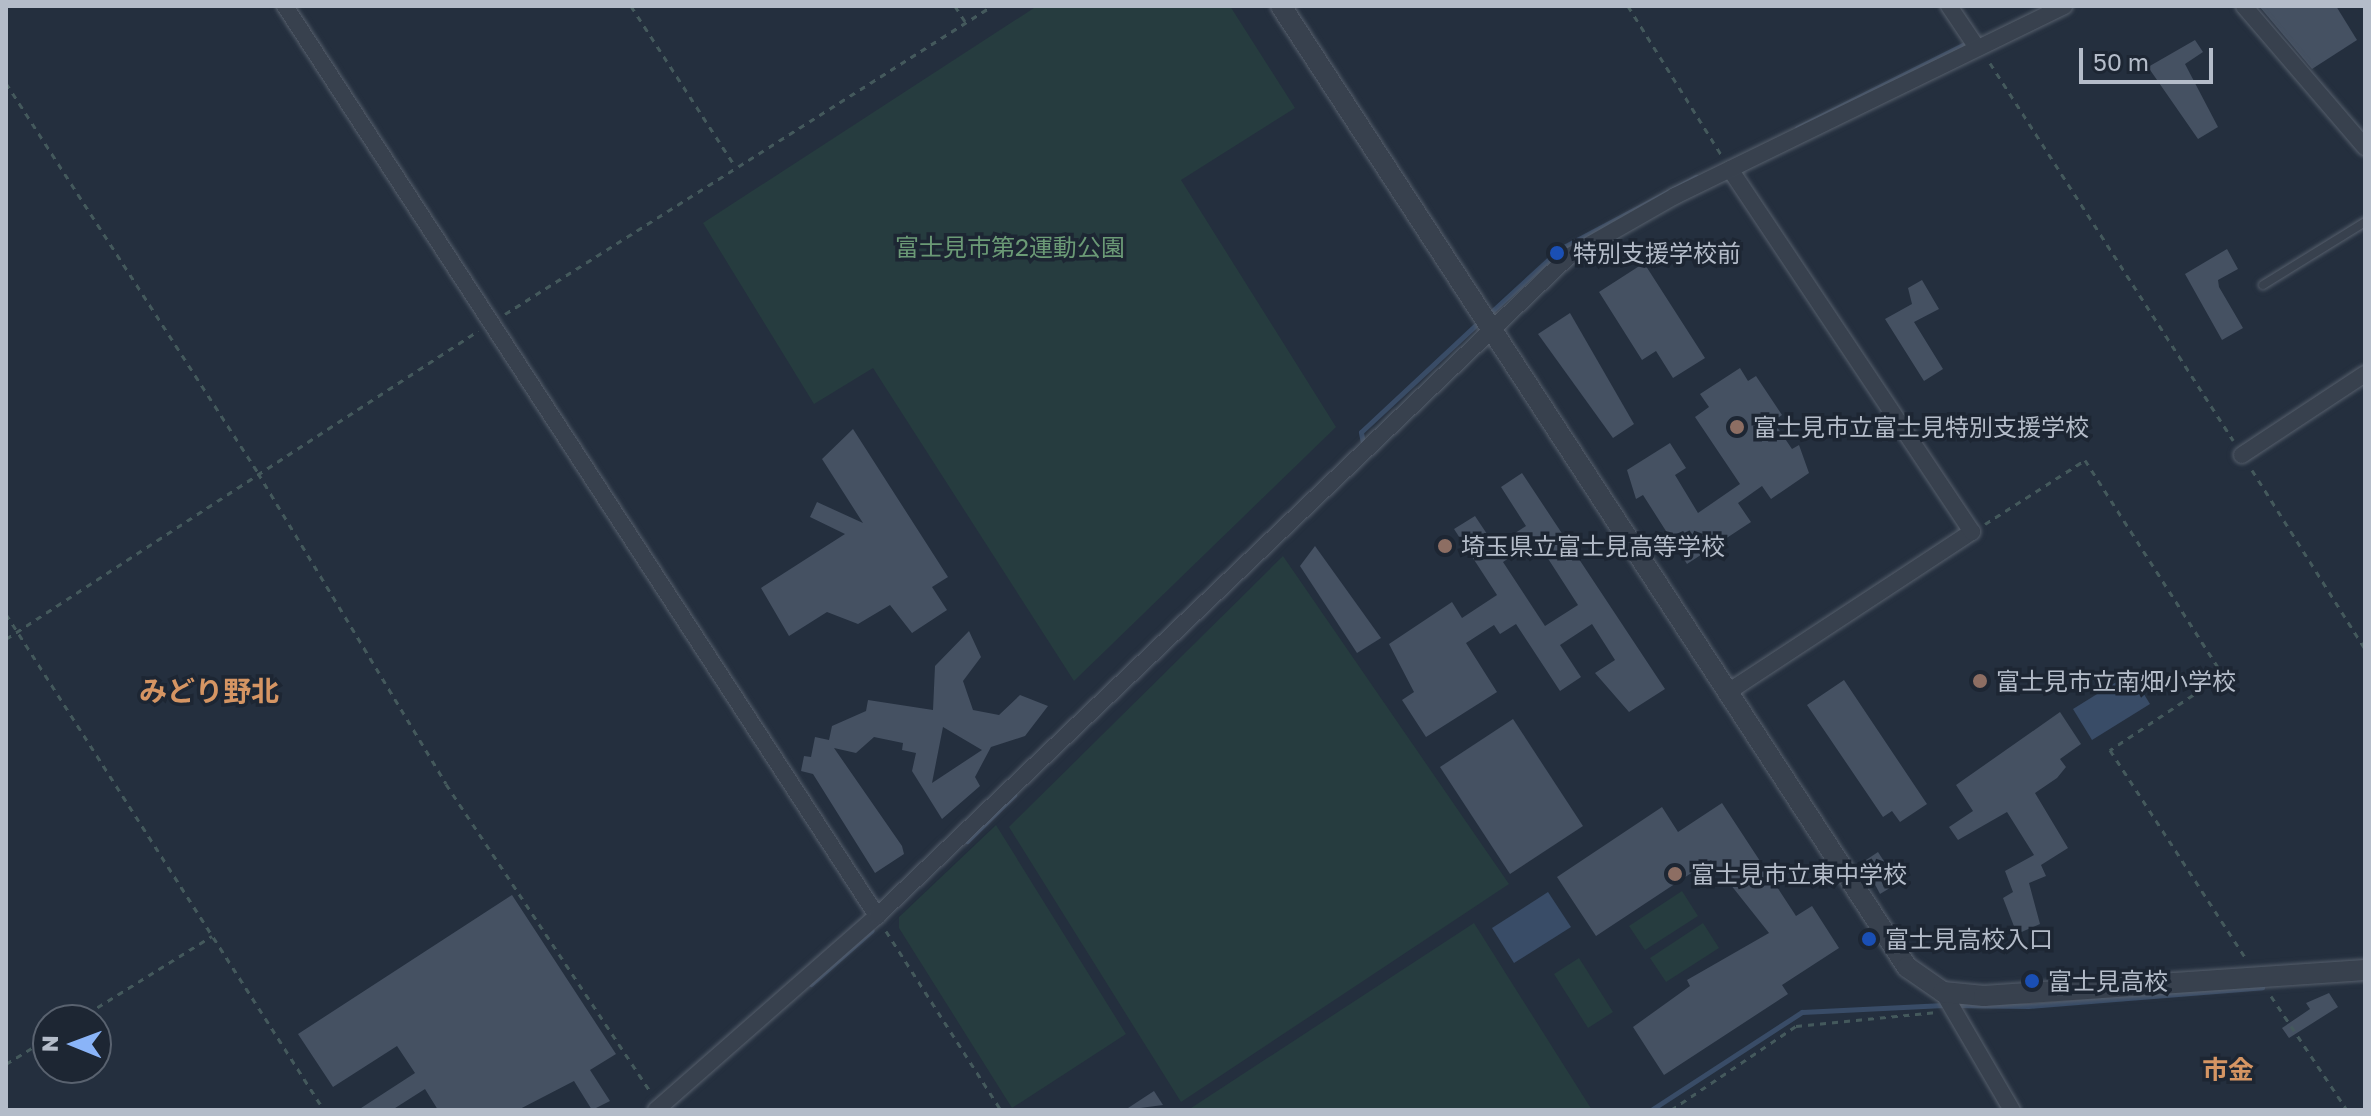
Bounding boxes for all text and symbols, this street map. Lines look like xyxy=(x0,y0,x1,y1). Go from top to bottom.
scale bar xyxy=(2083,32,2217,82)
text: 50 m xyxy=(2093,47,2149,76)
park label: 富士見市第2運動公園 xyxy=(895,233,1125,261)
place label: 特別支援学校前 xyxy=(1573,239,1741,267)
marker: 特別支援学校前 xyxy=(1548,244,1566,262)
place label: 富士見市立富士見特別支援学校 xyxy=(1753,413,2089,441)
marker: 富士見市立富士見特別支援学校 xyxy=(1728,418,1746,436)
place label: 埼玉県立富士見高等学校 xyxy=(1461,532,1725,560)
marker: 埼玉県立富士見高等学校 xyxy=(1436,537,1454,555)
place label: 富士見市立南畑小学校 xyxy=(1996,667,2236,695)
marker: 富士見市立南畑小学校 xyxy=(1971,672,1989,690)
district label: みどり野北 xyxy=(139,674,279,708)
place label: 富士見市立東中学校 xyxy=(1691,860,1907,888)
marker: 富士見市立東中学校 xyxy=(1666,865,1684,883)
place label: 富士見高校入口 xyxy=(1885,925,2053,953)
marker: 富士見高校入口 xyxy=(1860,930,1878,948)
place label: 富士見高校 xyxy=(2048,967,2168,995)
marker: 富士見高校 xyxy=(2023,972,2041,990)
north arrow xyxy=(32,1004,112,1084)
text: N xyxy=(36,1035,63,1052)
district label: 市金 xyxy=(2202,1054,2254,1086)

